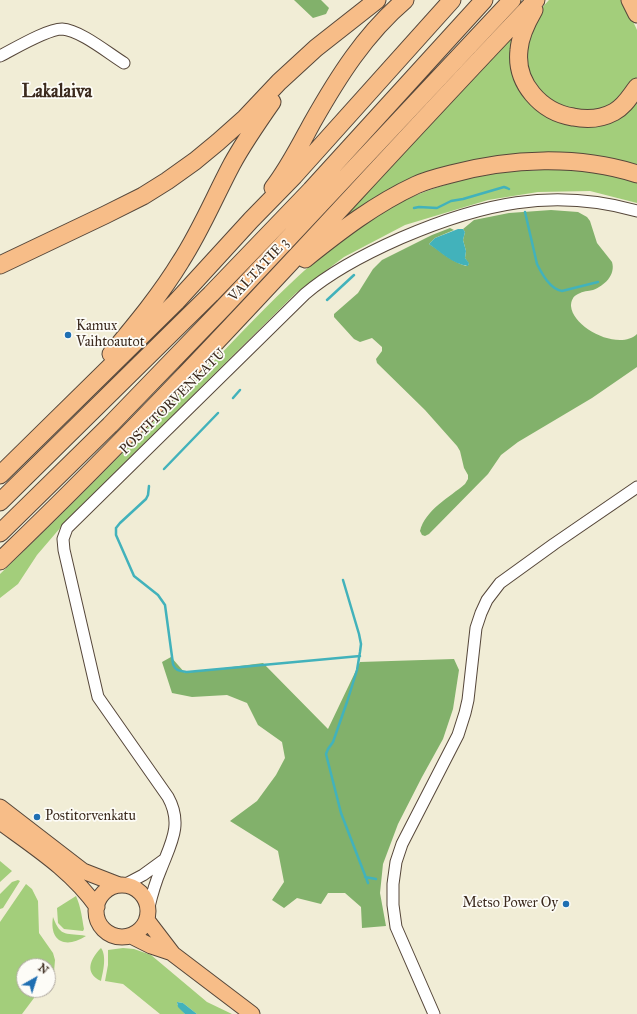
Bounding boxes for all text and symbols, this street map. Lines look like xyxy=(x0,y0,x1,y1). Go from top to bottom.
district label: Lakalaiva xyxy=(22,82,92,104)
street label: VALTATIE 3 xyxy=(225,235,293,305)
place label: Kamux Vaihtoautot xyxy=(76,319,145,352)
marker: Kamux Vaihtoautot xyxy=(63,330,73,340)
street label: POSTITORVENKATU xyxy=(117,346,229,458)
place label: Postitorvenkatu xyxy=(45,809,136,825)
marker: Postitorvenkatu xyxy=(32,812,42,822)
place label: Metso Power Oy xyxy=(462,896,558,912)
marker: Metso Power Oy xyxy=(561,899,571,909)
north arrow xyxy=(16,958,56,998)
text: N xyxy=(36,961,51,977)

